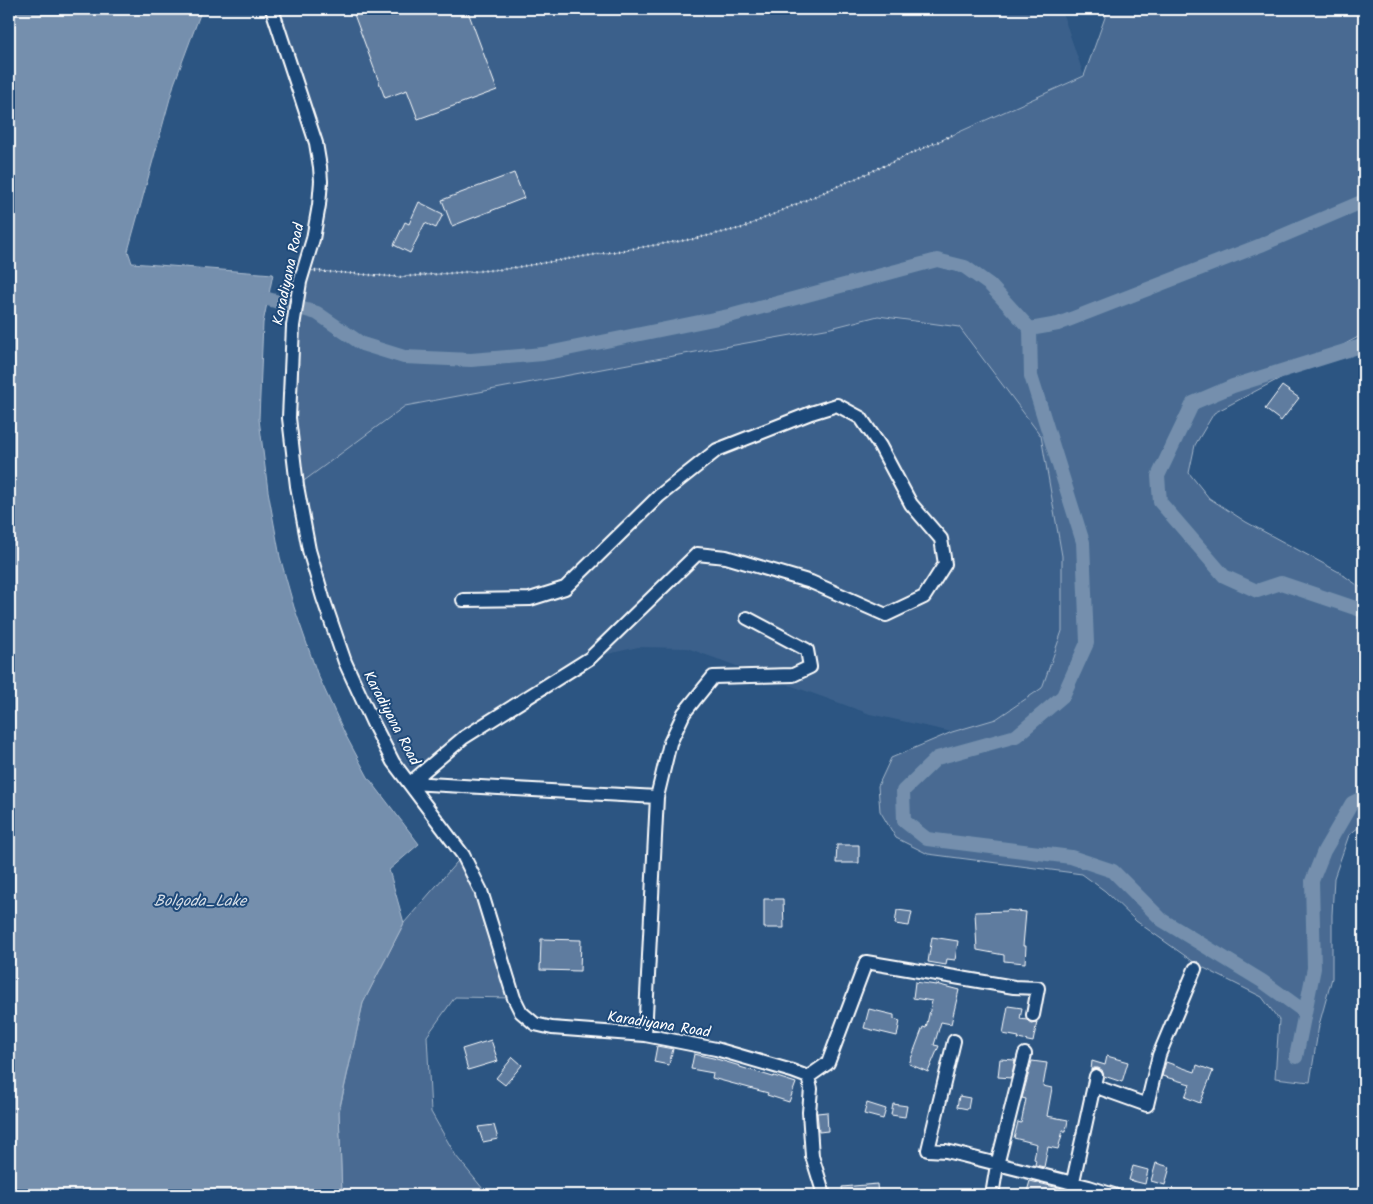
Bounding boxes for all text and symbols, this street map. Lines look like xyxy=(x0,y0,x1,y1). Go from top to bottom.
street label: Karadiyana Road xyxy=(266,220,312,328)
street label: Karadiyana Road xyxy=(356,667,426,771)
water label: Bolgoda_Lake xyxy=(154,889,248,914)
street label: Karadiyana Road xyxy=(606,1005,713,1045)

